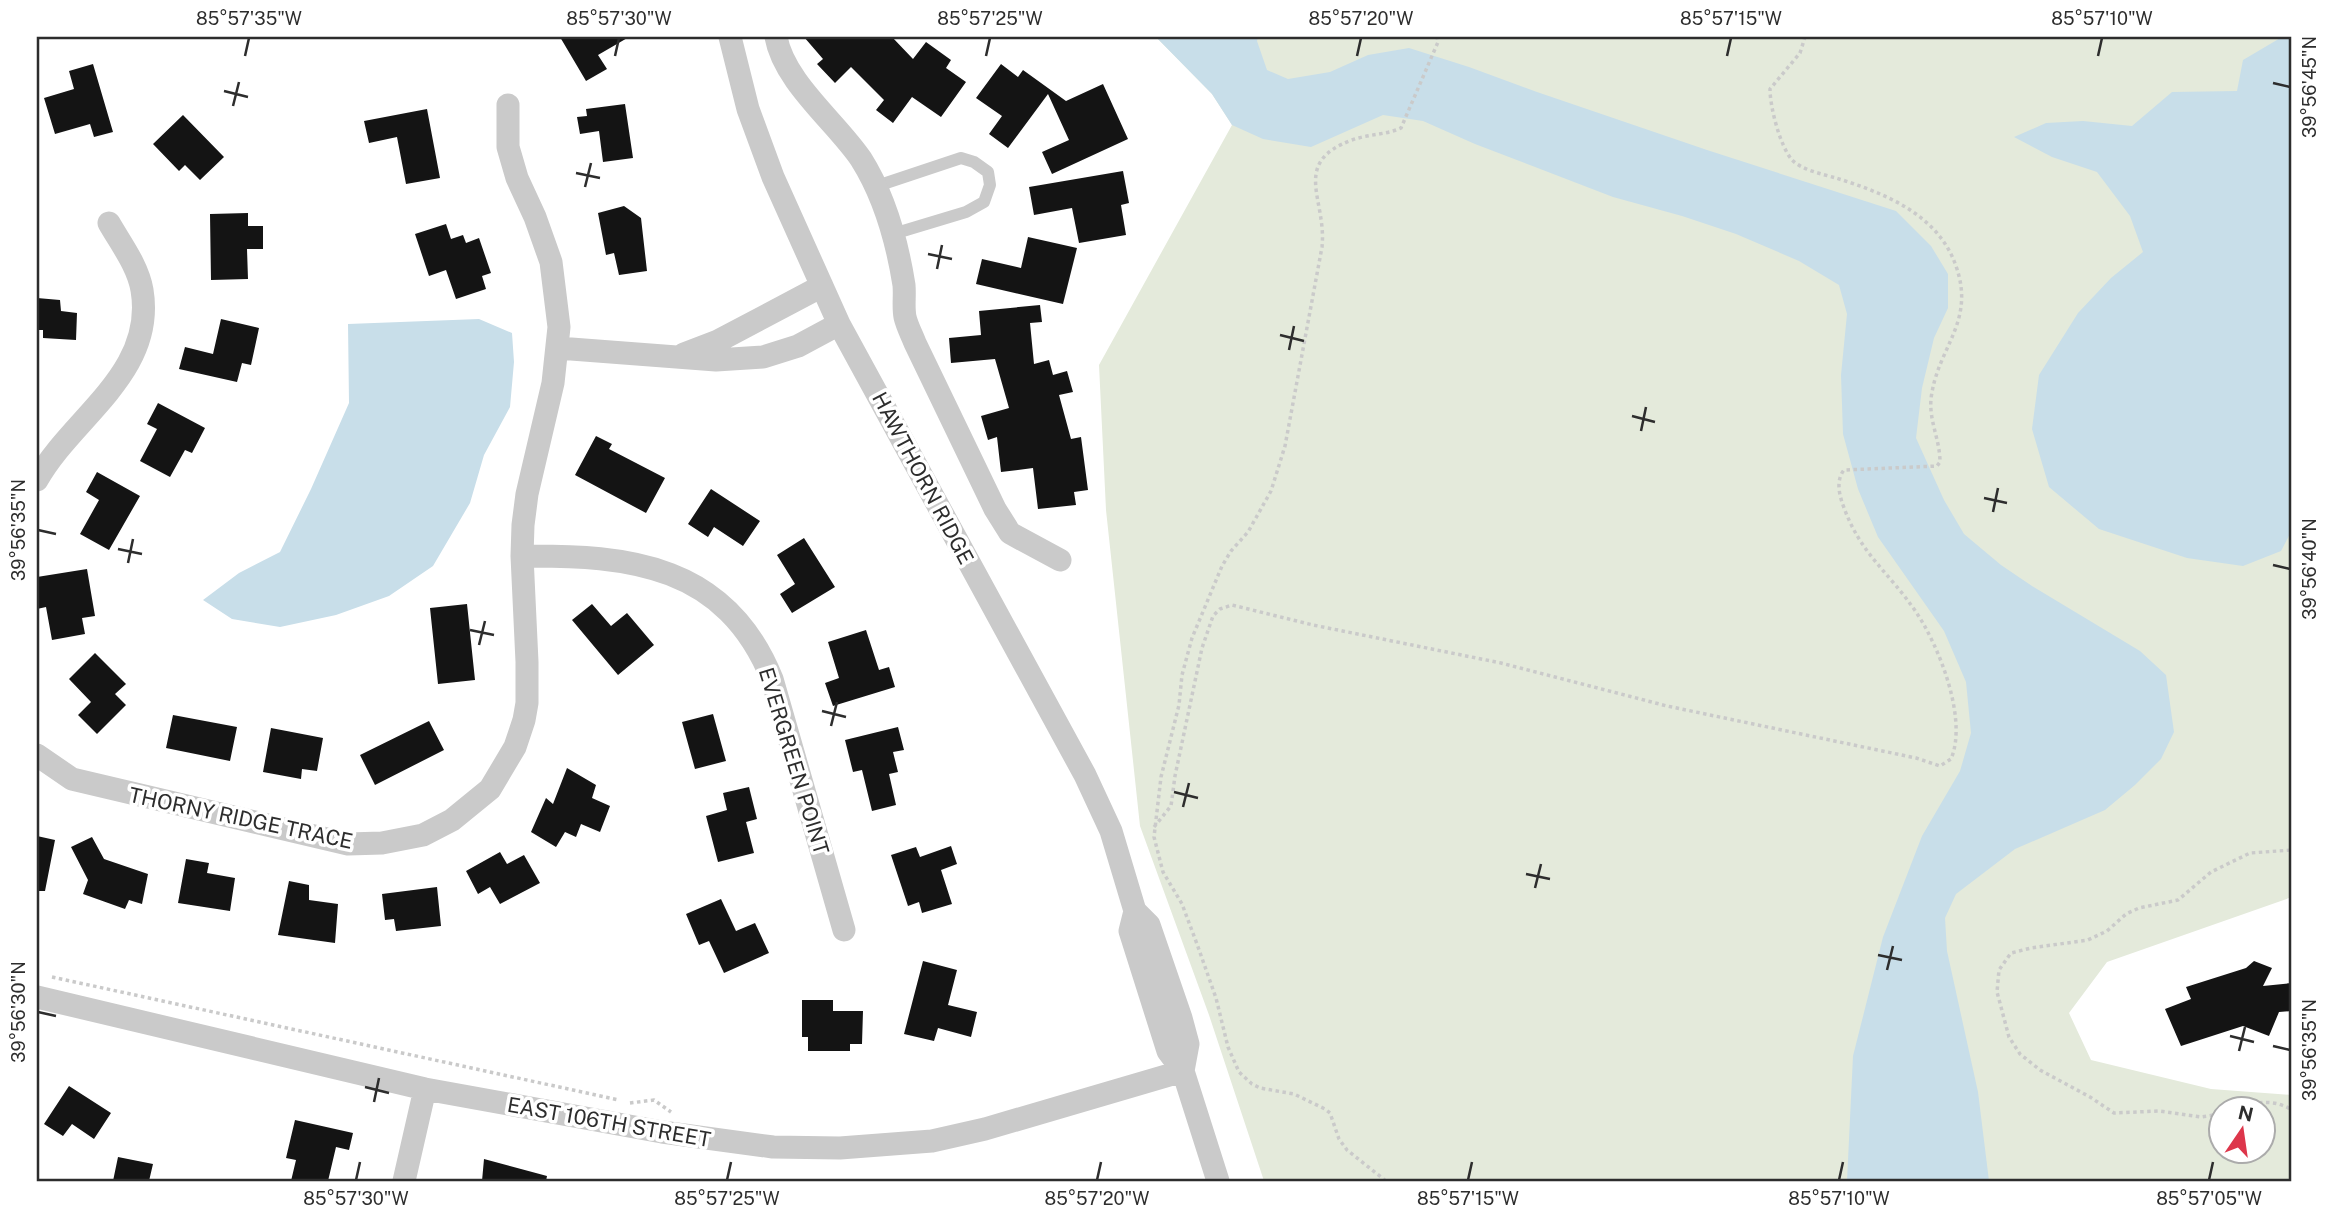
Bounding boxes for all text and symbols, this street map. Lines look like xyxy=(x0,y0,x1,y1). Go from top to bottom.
text: 85°57'35"W xyxy=(196,8,302,29)
text: 85°57'30"W xyxy=(566,8,672,29)
text: 85°57'25"W xyxy=(937,8,1043,29)
text: 85°57'20"W xyxy=(1309,8,1413,29)
text: 85°57'15"W xyxy=(1680,8,1782,29)
text: 85°57'10"W xyxy=(2051,8,2153,29)
text: 39°56'45"N xyxy=(2299,36,2320,138)
street label: HAWTHORN RIDGE xyxy=(867,388,979,568)
text: 39°56'35"N xyxy=(8,479,29,581)
text: 39°56'40"N xyxy=(2299,518,2320,620)
street label: EVERGREEN POINT xyxy=(754,664,834,858)
street label: THORNY RIDGE TRACE xyxy=(127,782,355,854)
text: 39°56'30"N xyxy=(8,961,29,1063)
text: 39°56'35"N xyxy=(2299,999,2320,1101)
street label: EAST 106TH STREET xyxy=(505,1092,713,1152)
north arrow xyxy=(2206,1096,2276,1166)
text: N xyxy=(2236,1101,2256,1126)
text: 85°57'30"W xyxy=(303,1188,409,1209)
text: 85°57'25"W xyxy=(674,1188,780,1209)
text: 85°57'20"W xyxy=(1045,1188,1149,1209)
text: 85°57'15"W xyxy=(1417,1188,1519,1209)
text: 85°57'10"W xyxy=(1788,1188,1890,1209)
text: 85°57'05"W xyxy=(2156,1188,2262,1209)

